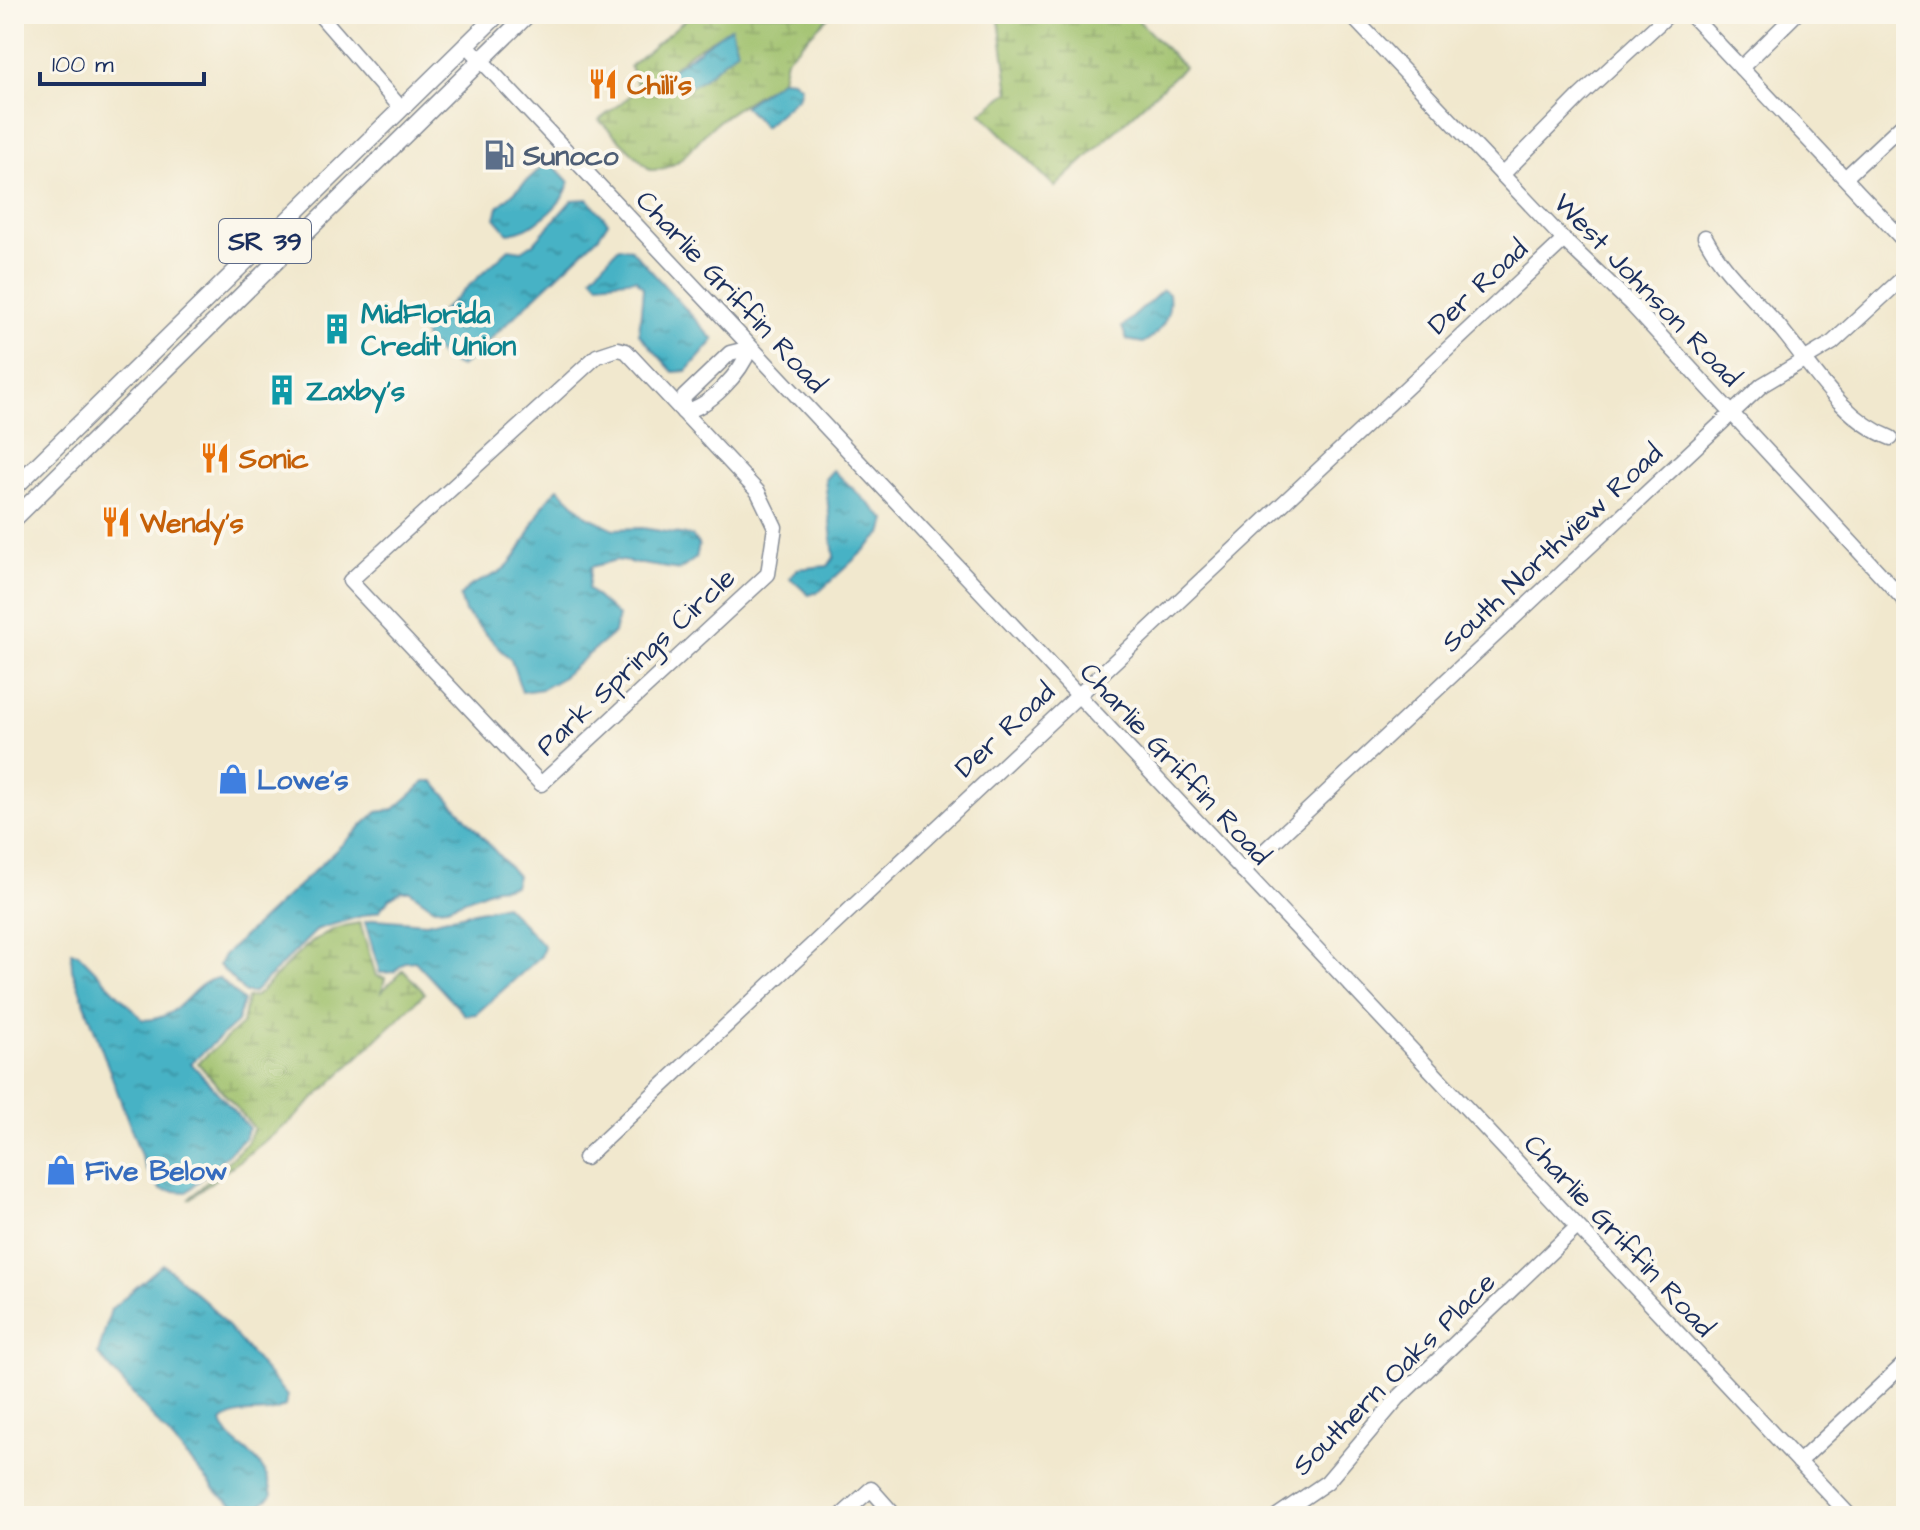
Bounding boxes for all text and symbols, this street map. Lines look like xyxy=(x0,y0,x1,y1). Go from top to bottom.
scale bar xyxy=(40,36,204,86)
text: 100 m xyxy=(52,48,114,82)
place label: Chili's xyxy=(627,66,692,105)
restaurant icon: Chili's xyxy=(586,67,620,101)
place label: Sunoco xyxy=(522,137,619,176)
fuel station icon: Sunoco xyxy=(482,138,516,172)
street label: Charlie Griffin Road xyxy=(626,182,835,402)
street label: West Johnson Road xyxy=(1544,184,1750,396)
road number: SR 39 xyxy=(219,219,311,263)
street label: Der Road xyxy=(1419,230,1537,344)
place label: MidFlorida Credit Union xyxy=(361,295,516,366)
building icon: MidFlorida Credit Union xyxy=(320,312,354,346)
place label: Zaxby's xyxy=(306,372,405,414)
building icon: Zaxby's xyxy=(265,373,299,407)
street label: South Northview Road xyxy=(1433,435,1672,661)
place label: Sonic xyxy=(238,440,309,479)
restaurant icon: Sonic xyxy=(198,441,232,475)
place label: Wendy's xyxy=(139,504,244,546)
restaurant icon: Wendy's xyxy=(99,505,133,539)
street label: Park Springs Circle xyxy=(528,559,745,766)
street label: Charlie Griffin Road xyxy=(1070,654,1279,874)
street label: Der Road xyxy=(946,673,1064,787)
place label: Lowe's xyxy=(257,761,349,800)
shop icon: Lowe's xyxy=(216,762,250,796)
street label: Charlie Griffin Road xyxy=(1514,1126,1723,1346)
place label: Five Below xyxy=(85,1152,227,1191)
shop icon: Five Below xyxy=(44,1153,78,1187)
street label: Southern Oaks Place xyxy=(1283,1263,1505,1485)

